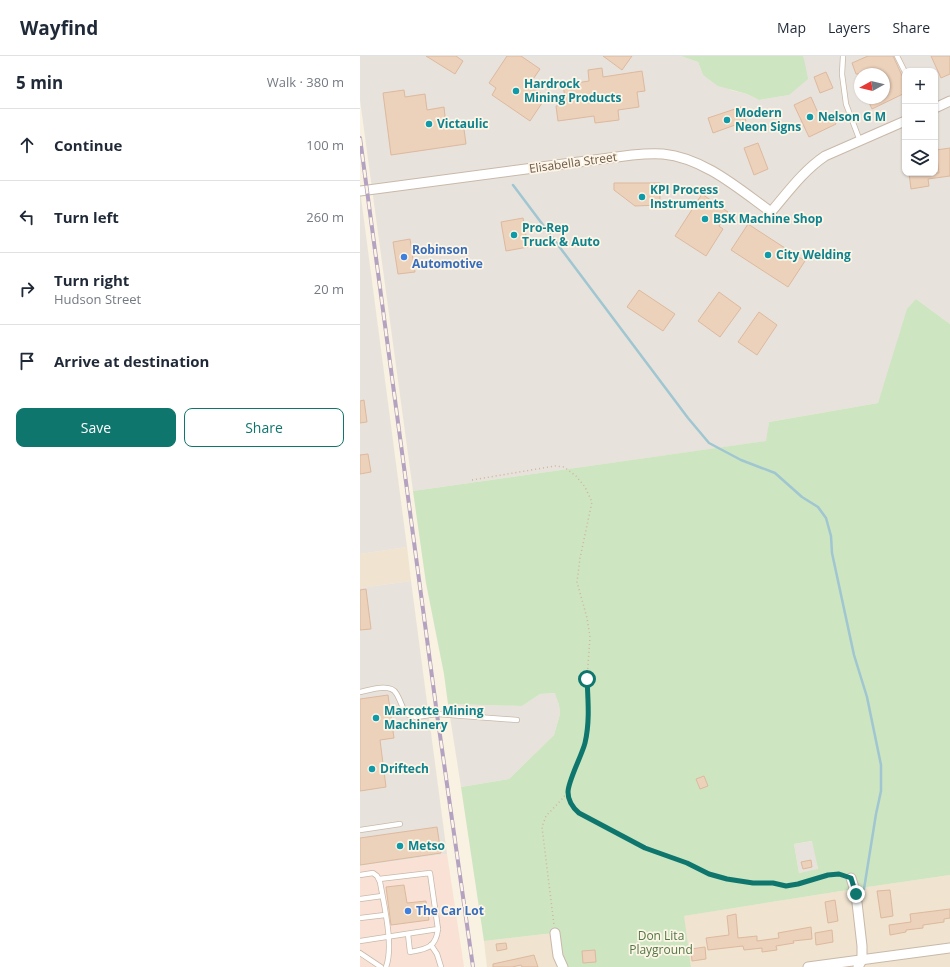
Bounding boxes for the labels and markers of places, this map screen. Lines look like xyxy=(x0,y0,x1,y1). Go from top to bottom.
place label: Hardrock Mining Products xyxy=(524,75,622,106)
marker: Hardrock Mining Products xyxy=(511,86,521,96)
place label: Modern Neon Signs xyxy=(735,104,801,135)
place label: Nelson G M xyxy=(818,108,886,125)
marker: Nelson G M xyxy=(805,112,815,122)
place label: Victaulic xyxy=(437,115,488,132)
marker: Modern Neon Signs xyxy=(722,115,732,125)
marker: Victaulic xyxy=(424,119,434,129)
place label: KPI Process Instruments xyxy=(650,181,724,212)
marker: KPI Process Instruments xyxy=(637,192,647,202)
place label: BSK Machine Shop xyxy=(713,210,823,227)
marker: BSK Machine Shop xyxy=(700,214,710,224)
place label: Pro-Rep Truck & Auto xyxy=(522,219,600,250)
marker: Pro-Rep Truck & Auto xyxy=(509,230,519,240)
place label: Robinson Automotive xyxy=(412,241,483,272)
place label: City Welding xyxy=(776,246,851,263)
marker: City Welding xyxy=(763,250,773,260)
marker: Robinson Automotive xyxy=(399,252,409,262)
place label: Marcotte Mining Machinery xyxy=(384,702,484,733)
marker: Marcotte Mining Machinery xyxy=(371,713,381,723)
place label: Driftech xyxy=(380,760,429,777)
marker: Driftech xyxy=(367,764,377,774)
place label: Metso xyxy=(408,837,445,854)
marker: Metso xyxy=(395,841,405,851)
place label: The Car Lot xyxy=(416,902,484,919)
marker: The Car Lot xyxy=(403,906,413,916)

